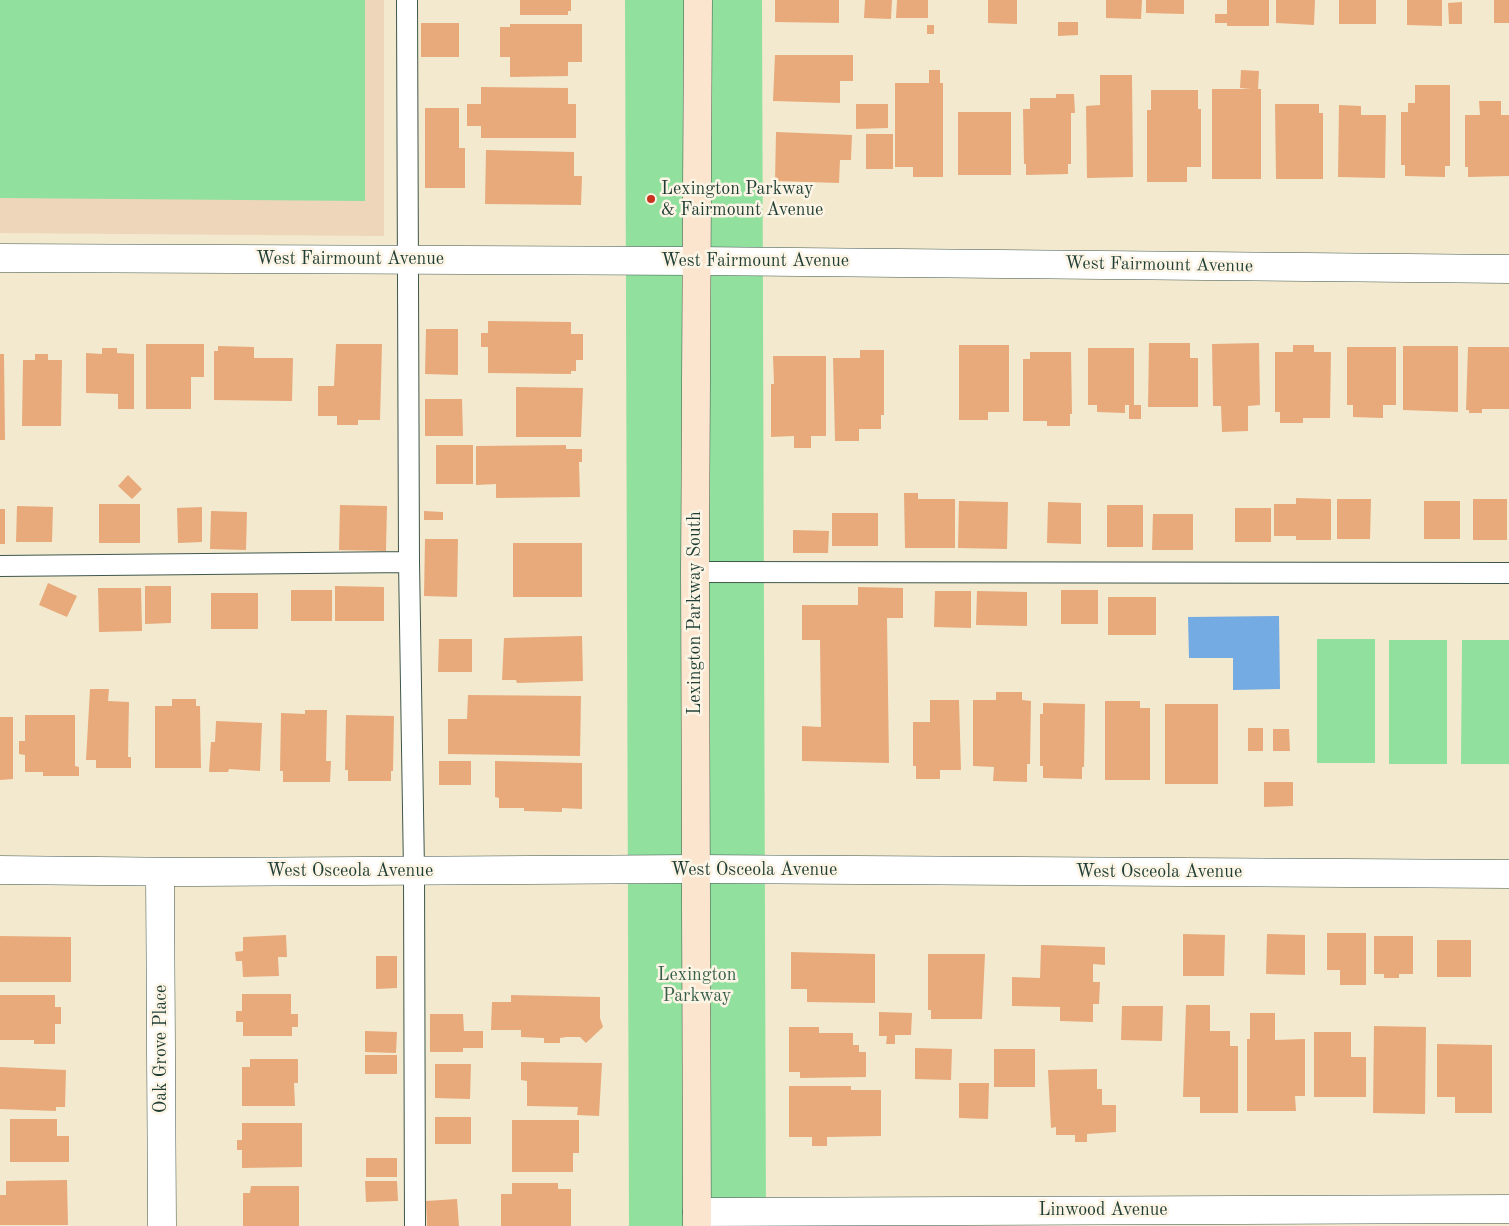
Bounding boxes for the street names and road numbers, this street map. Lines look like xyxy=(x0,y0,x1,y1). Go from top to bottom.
street label: West Fairmount Avenue xyxy=(256,248,444,270)
street label: West Fairmount Avenue xyxy=(661,250,849,272)
street label: West Fairmount Avenue xyxy=(1065,253,1253,277)
street label: Lexington Parkway South xyxy=(684,511,706,715)
street label: West Osceola Avenue xyxy=(671,859,837,881)
street label: West Osceola Avenue xyxy=(267,860,433,882)
street label: West Osceola Avenue xyxy=(1076,861,1242,883)
street label: Oak Grove Place xyxy=(150,985,172,1113)
street label: Linwood Avenue xyxy=(1038,1199,1168,1221)

